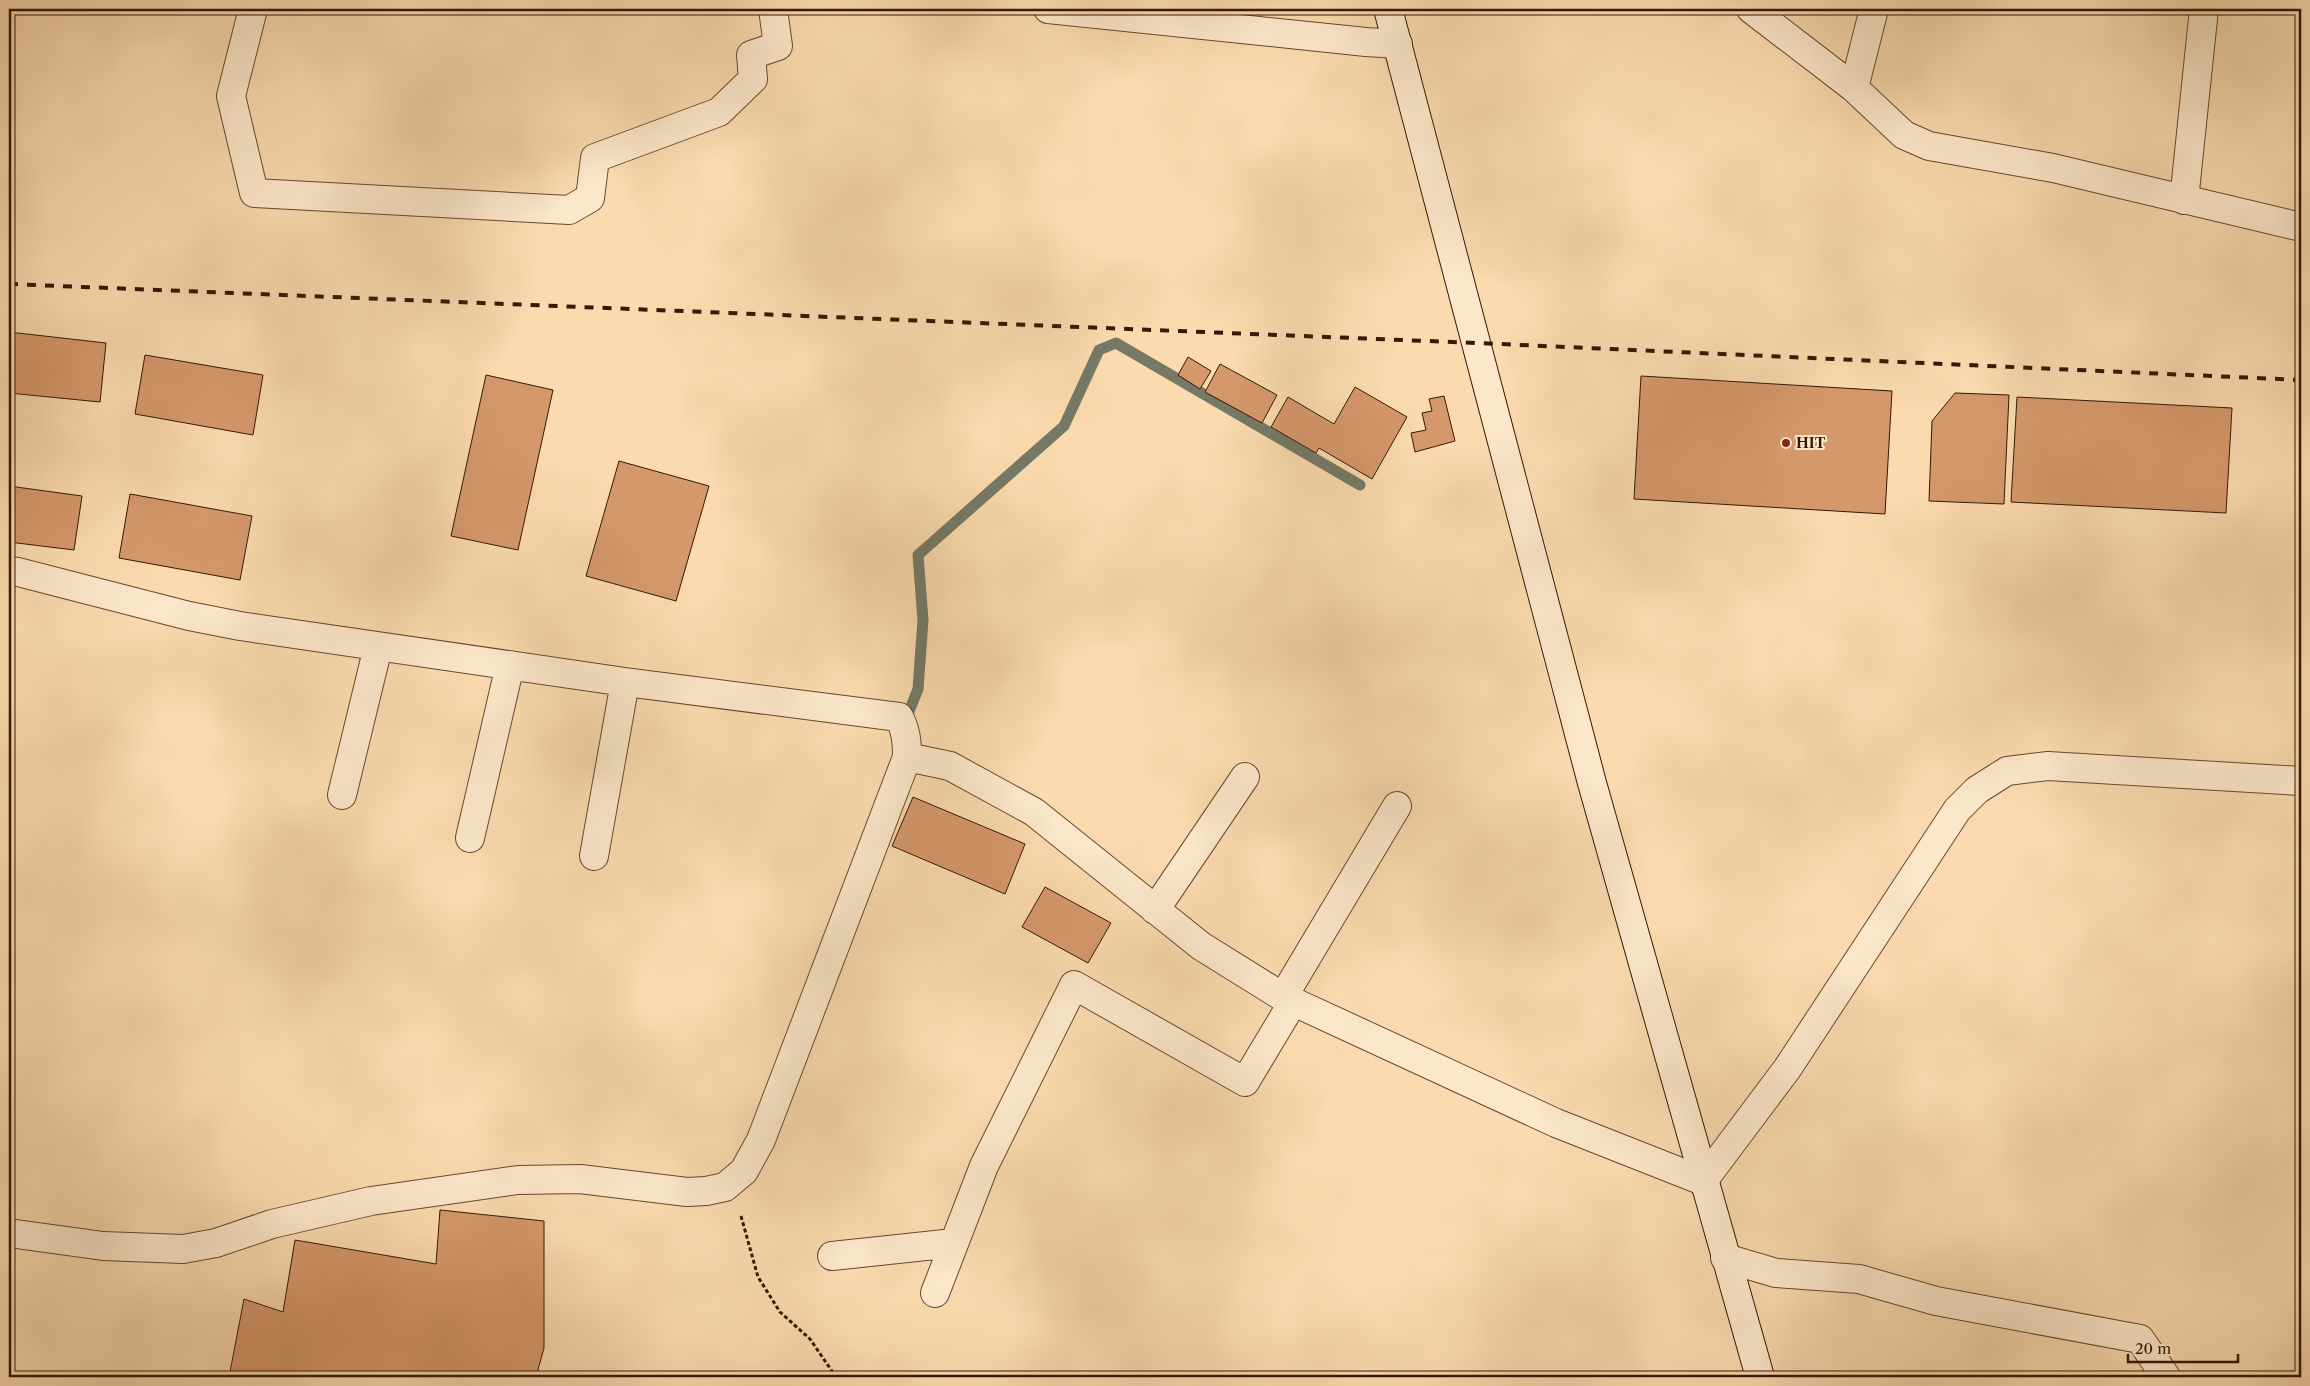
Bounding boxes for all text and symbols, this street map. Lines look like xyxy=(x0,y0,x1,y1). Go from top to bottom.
place label: HIT xyxy=(1796,434,1826,452)
marker: HIT xyxy=(1780,437,1792,449)
scale bar xyxy=(2128,1331,2238,1363)
text: 20 m xyxy=(2135,1339,2171,1358)

